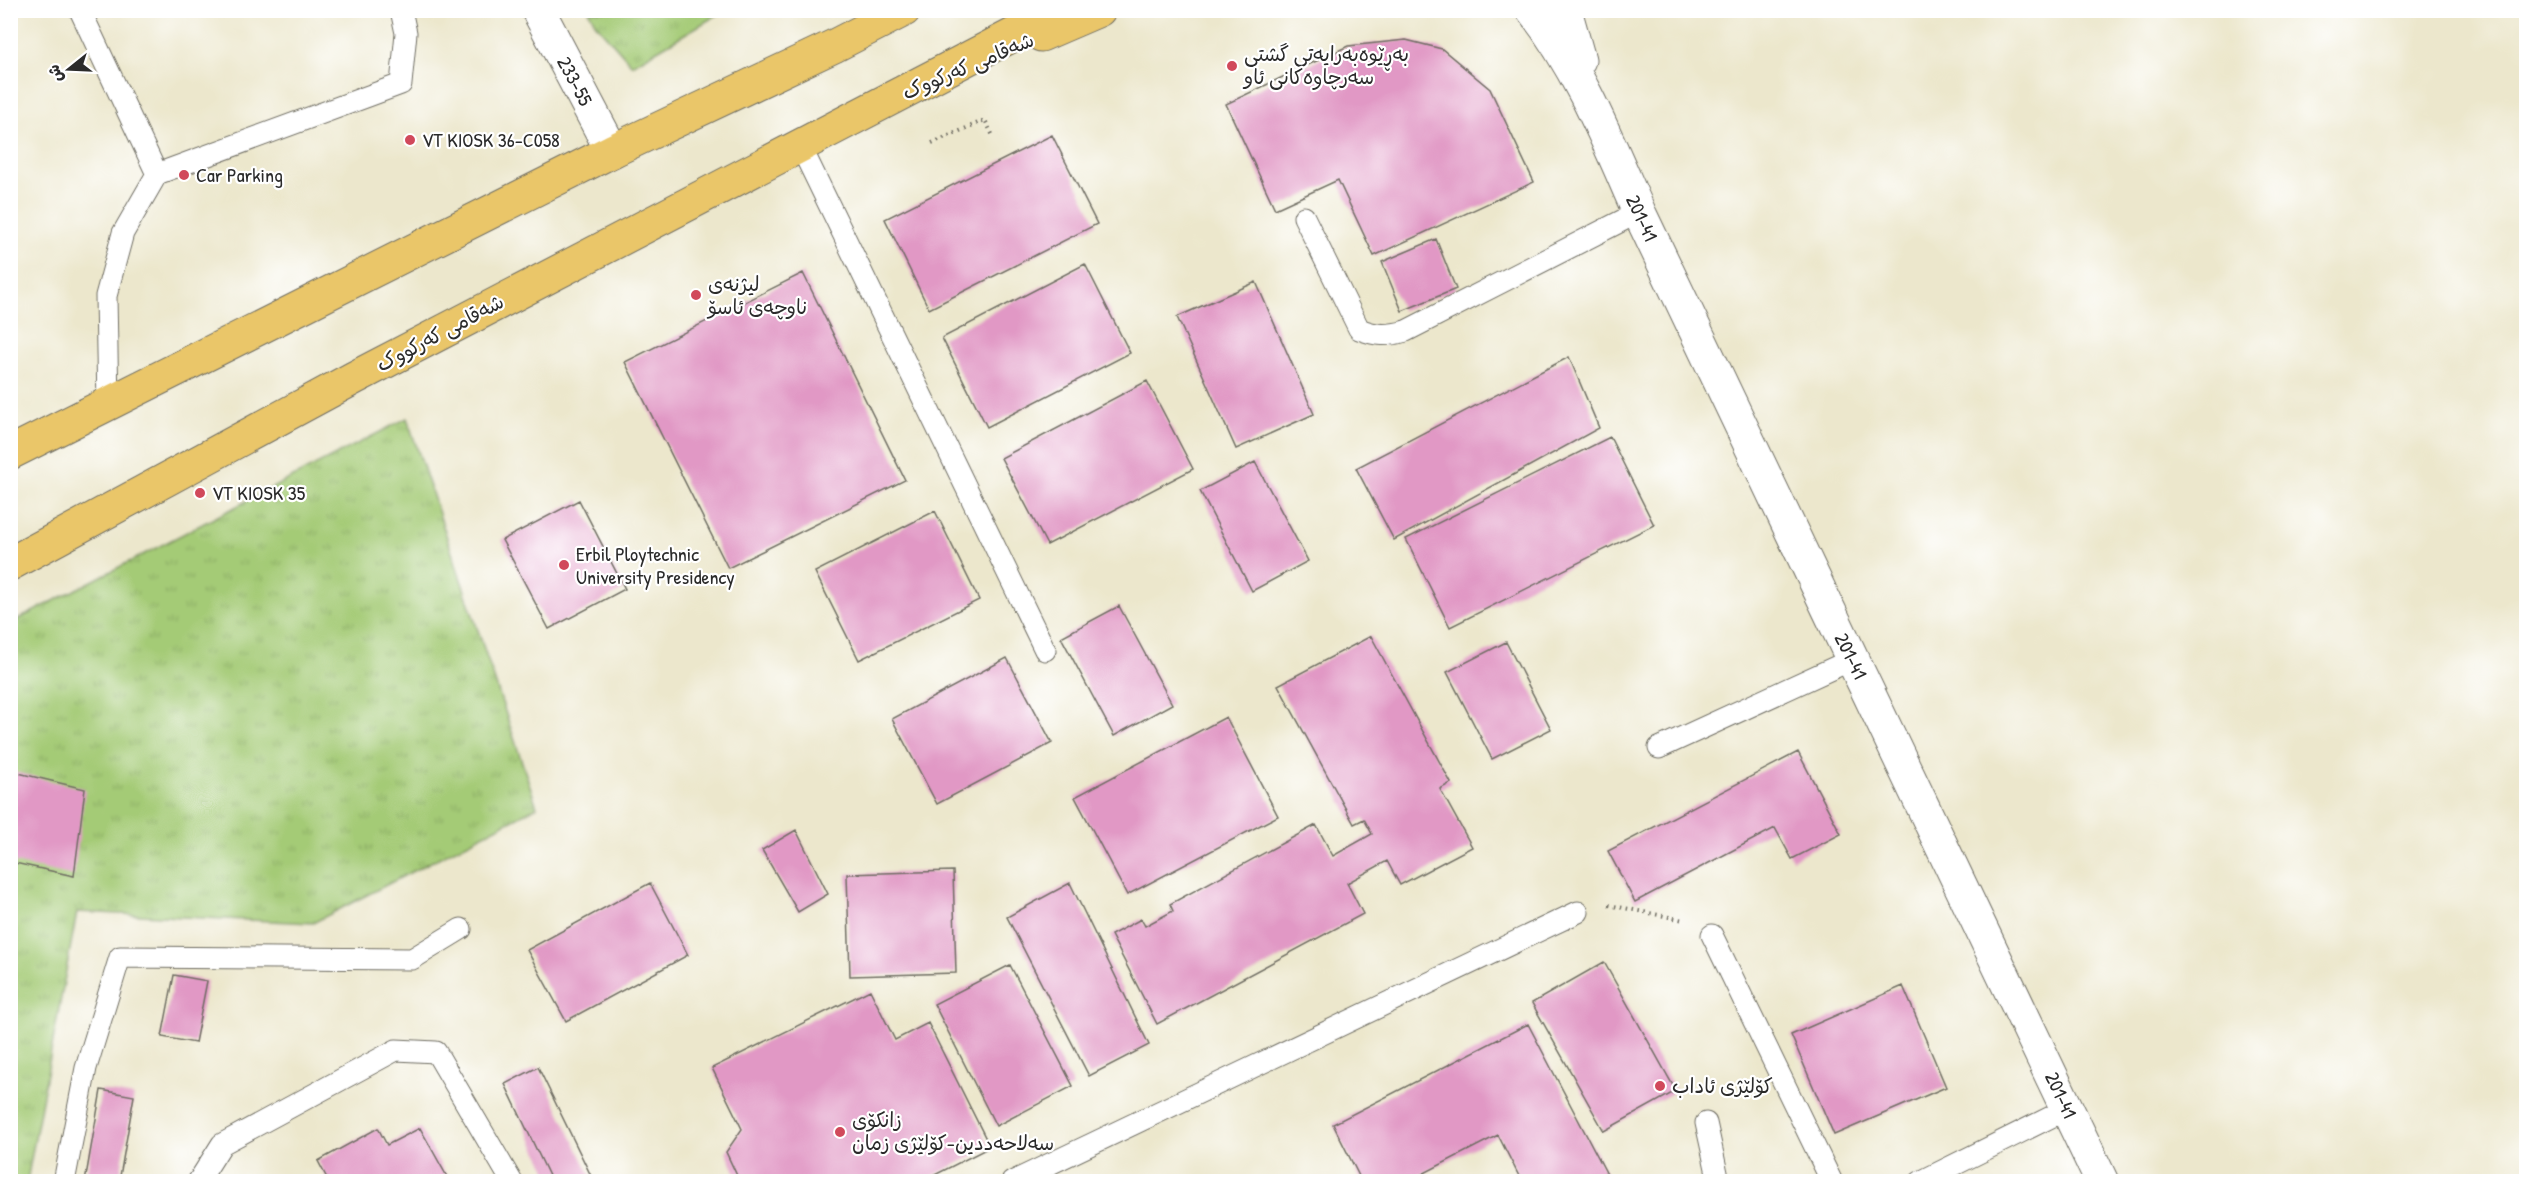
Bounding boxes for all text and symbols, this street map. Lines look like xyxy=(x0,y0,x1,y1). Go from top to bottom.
street label: شەقامی کەرکووک xyxy=(898,26,1038,105)
north arrow xyxy=(39,39,99,99)
place label: بەڕێوەبەرایەتی گشتی سەرچاوەکانی ئاو xyxy=(1242,40,1409,90)
street label: 233-55 xyxy=(551,51,600,111)
marker: بەڕێوەبەرایەتی گشتی سەرچاوەکانی ئاو xyxy=(1225,59,1239,73)
text: ش xyxy=(42,62,68,85)
place label: VT KIOSK 36-C058 xyxy=(422,126,560,153)
marker: VT KIOSK 36-C058 xyxy=(403,133,417,147)
place label: Car Parking xyxy=(196,161,283,188)
marker: Car Parking xyxy=(177,168,191,182)
street label: 201-41 xyxy=(1620,190,1665,245)
place label: لیژنەی ناوچەی ئاسۆ xyxy=(706,270,807,320)
street label: شەقامی کەرکووک xyxy=(371,288,508,378)
marker: لیژنەی ناوچەی ئاسۆ xyxy=(689,288,703,302)
place label: VT KIOSK 35 xyxy=(212,479,306,506)
marker: VT KIOSK 35 xyxy=(193,486,207,500)
place label: Erbil Ploytechnic University Presidency xyxy=(576,540,735,590)
marker: Erbil Ploytechnic University Presidency xyxy=(557,558,571,572)
street label: 201-41 xyxy=(1829,628,1874,683)
street label: 201-41 xyxy=(2039,1067,2084,1122)
place label: کۆلێژی ئاداب xyxy=(1672,1072,1773,1099)
marker: کۆلێژی ئاداب xyxy=(1653,1079,1667,1093)
place label: زانکۆی سەلاحەددین-کۆلێژی زمان xyxy=(852,1106,1054,1156)
marker: زانکۆی سەلاحەددین-کۆلێژی زمان xyxy=(833,1125,847,1139)

